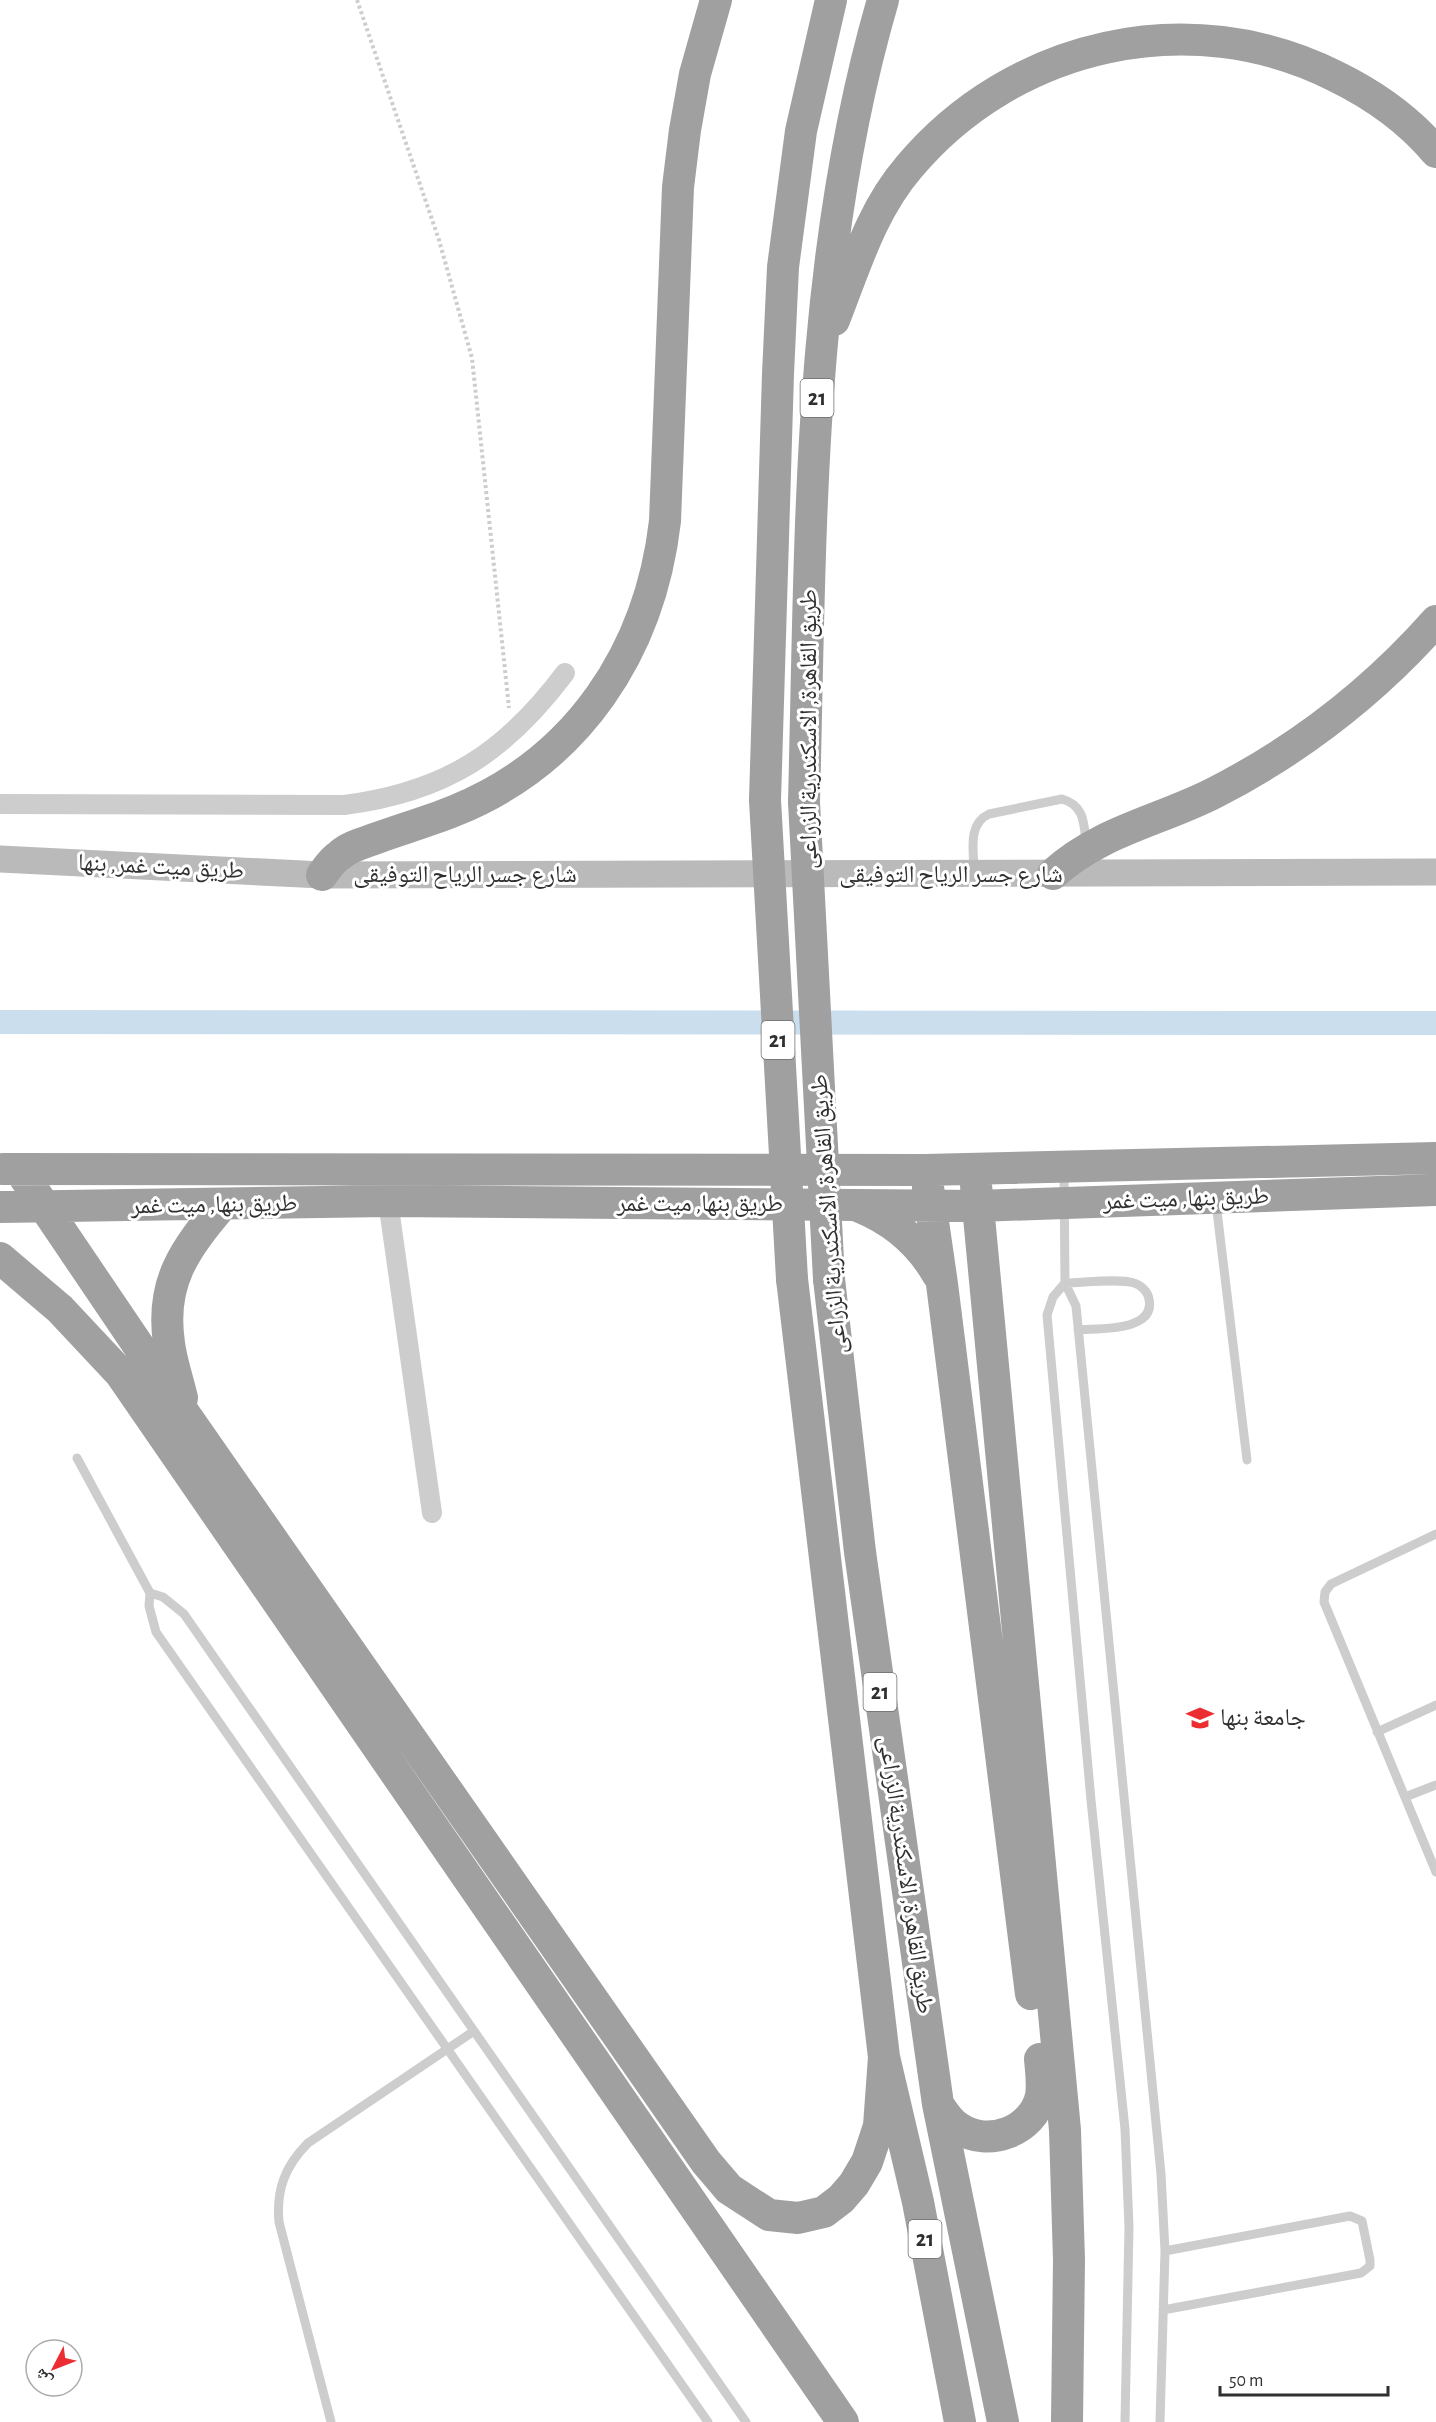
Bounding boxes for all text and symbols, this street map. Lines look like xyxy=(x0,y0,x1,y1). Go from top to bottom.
road number: 21 xyxy=(800,379,834,417)
street label: طريق القاهرة, الاسكندرية الزراعى xyxy=(797,589,822,869)
street label: طريق ميت غمر, بنها xyxy=(77,851,245,884)
street label: شارع جسر الرياح التوفيقى xyxy=(353,863,577,889)
street label: شارع جسر الرياح التوفيقى xyxy=(839,863,1063,889)
road number: 21 xyxy=(762,1021,794,1059)
street label: طريق القاهرة, الاسكندرية الزراعى xyxy=(807,1073,852,1355)
street label: طريق بنها, ميت غمر xyxy=(1101,1184,1270,1215)
street label: طريق بنها, ميت غمر xyxy=(130,1192,297,1219)
street label: طريق بنها, ميت غمر xyxy=(616,1192,783,1217)
road number: 21 xyxy=(864,1673,896,1711)
school or university icon: جامعة بنها xyxy=(1185,1703,1215,1733)
place label: جامعة بنها xyxy=(1220,1706,1306,1731)
street label: طريق القاهرة, الاسكندرية الزراعى xyxy=(874,1735,937,2016)
road number: 21 xyxy=(908,2220,942,2258)
north arrow xyxy=(24,2338,84,2398)
scale bar xyxy=(1220,2359,1388,2397)
text: ش xyxy=(32,2365,56,2389)
text: 50 m xyxy=(1229,2372,1263,2390)

